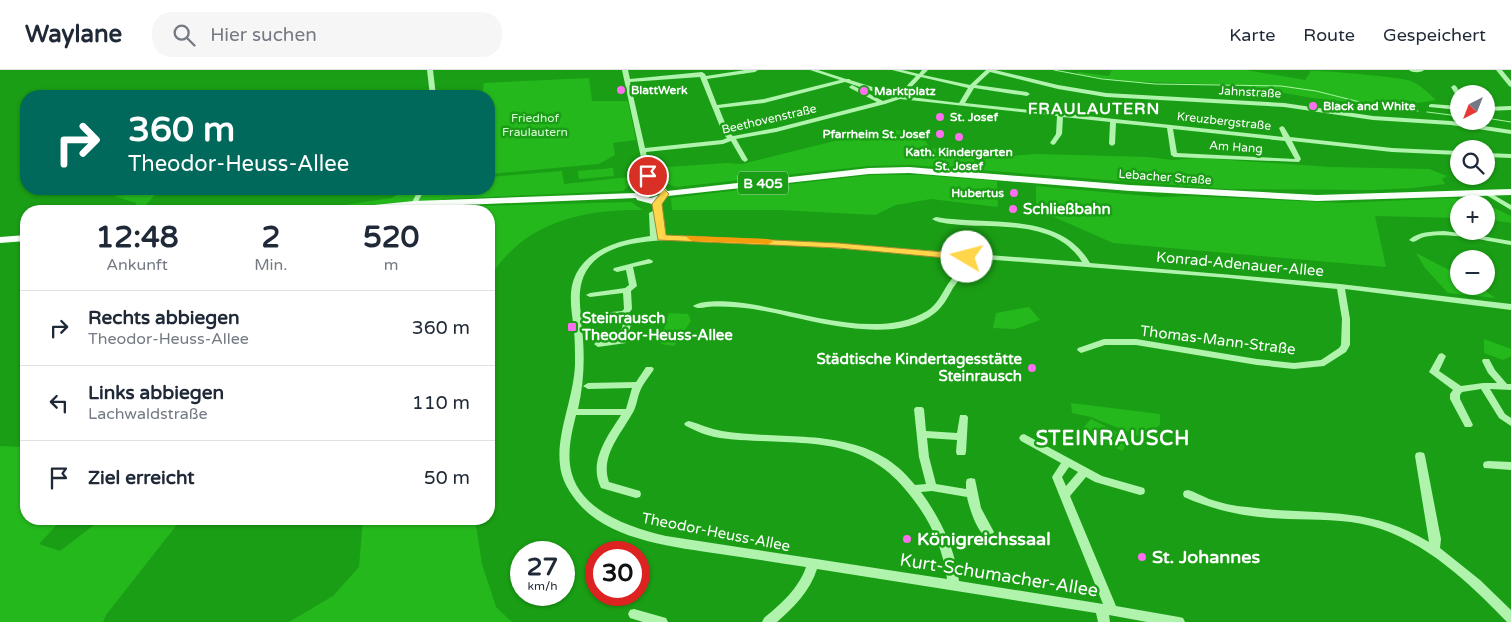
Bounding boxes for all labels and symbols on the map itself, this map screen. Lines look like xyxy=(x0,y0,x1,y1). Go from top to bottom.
place label: BlattWerk xyxy=(631,83,688,97)
street label: Jahnstraße xyxy=(1218,83,1282,101)
marker: BlattWerk xyxy=(615,84,627,96)
place label: Marktplatz xyxy=(874,84,936,99)
marker: Marktplatz xyxy=(858,85,870,97)
north arrow xyxy=(1450,85,1495,130)
district label: FRAULAUTERN xyxy=(1028,99,1160,119)
place label: Black and White xyxy=(1323,99,1416,113)
marker: Black and White xyxy=(1307,100,1319,112)
street label: Beethovenstraße xyxy=(720,101,818,137)
street label: Kreuzbergstraße xyxy=(1176,109,1272,133)
place label: St. Josef xyxy=(950,110,998,124)
park label: Friedhof Fraulautern xyxy=(502,111,568,139)
marker: St. Josef xyxy=(934,111,946,123)
place label: Pfarrheim St. Josef xyxy=(822,127,930,141)
marker: Pfarrheim St. Josef xyxy=(934,128,946,140)
marker: Kath. Kindergarten St. Josef xyxy=(953,131,965,143)
street label: Am Hang xyxy=(1209,138,1263,156)
place label: Kath. Kindergarten St. Josef xyxy=(905,145,1013,173)
pin xyxy=(627,155,669,197)
street label: Lebacher Straße xyxy=(1118,167,1212,187)
road number: B 405 xyxy=(738,172,788,195)
place label: Hubertus xyxy=(951,186,1004,200)
marker: Hubertus xyxy=(1008,187,1020,199)
place label: Schließbahn xyxy=(1023,200,1111,218)
marker: Schließbahn xyxy=(1007,203,1019,215)
position arrow xyxy=(940,230,992,282)
street label: Konrad-Adenauer-Allee xyxy=(1155,248,1325,280)
place label: Steinrausch Theodor-Heuss-Allee xyxy=(581,309,733,344)
marker: Steinrausch Theodor-Heuss-Allee xyxy=(566,321,578,333)
street label: Thomas-Mann-Straße xyxy=(1139,322,1297,358)
place label: Städtische Kindertagesstätte Steinrausch xyxy=(816,350,1023,385)
marker: Städtische Kindertagesstätte Steinrausch xyxy=(1026,362,1038,374)
district label: STEINRAUSCH xyxy=(1036,427,1190,451)
street label: Theodor-Heuss-Allee xyxy=(640,509,792,555)
place label: Königreichssaal xyxy=(917,528,1051,550)
marker: Königreichssaal xyxy=(901,533,913,545)
speed limit sign: 30 xyxy=(585,541,650,606)
place label: St. Johannes xyxy=(1152,546,1260,568)
street label: Kurt-Schumacher-Allee xyxy=(898,548,1100,602)
marker: St. Johannes xyxy=(1136,551,1148,563)

